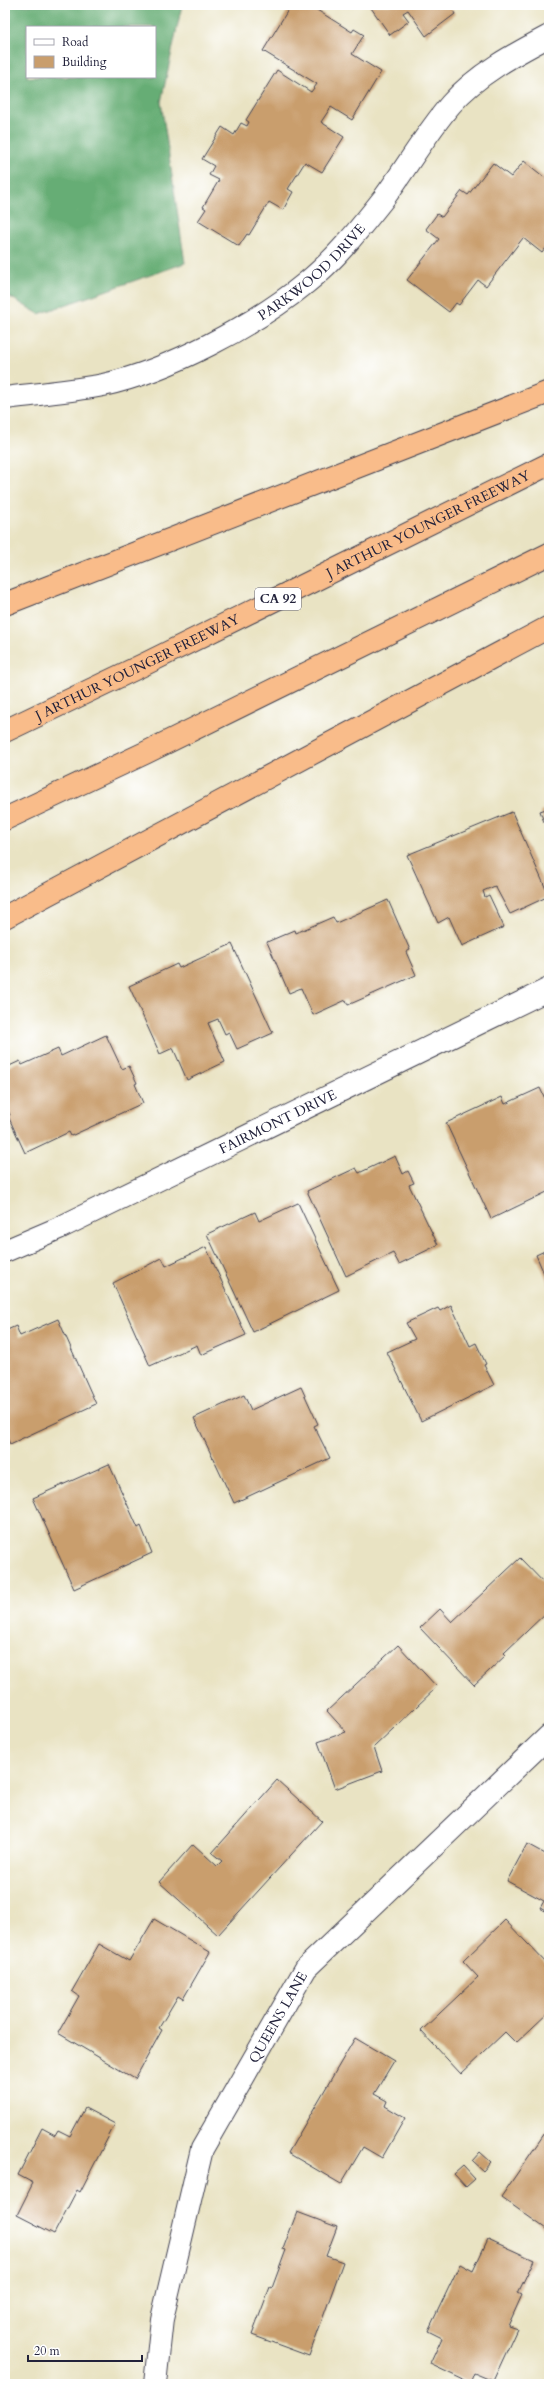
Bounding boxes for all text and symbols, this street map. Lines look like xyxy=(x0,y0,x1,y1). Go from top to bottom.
legend xyxy=(26,26,156,78)
text: Road xyxy=(62,34,89,50)
text: Building xyxy=(62,54,107,70)
street label: PARKWOOD DRIVE xyxy=(254,219,369,325)
street label: J ARTHUR YOUNGER FREEWAY xyxy=(321,465,534,583)
road number: CA 92 xyxy=(255,588,301,610)
street label: J ARTHUR YOUNGER FREEWAY xyxy=(30,609,243,726)
street label: FAIRMONT DRIVE xyxy=(216,1084,340,1158)
street label: QUEENS LANE xyxy=(244,1968,312,2066)
scale bar xyxy=(28,2337,142,2363)
text: 20 m xyxy=(34,2343,61,2359)

